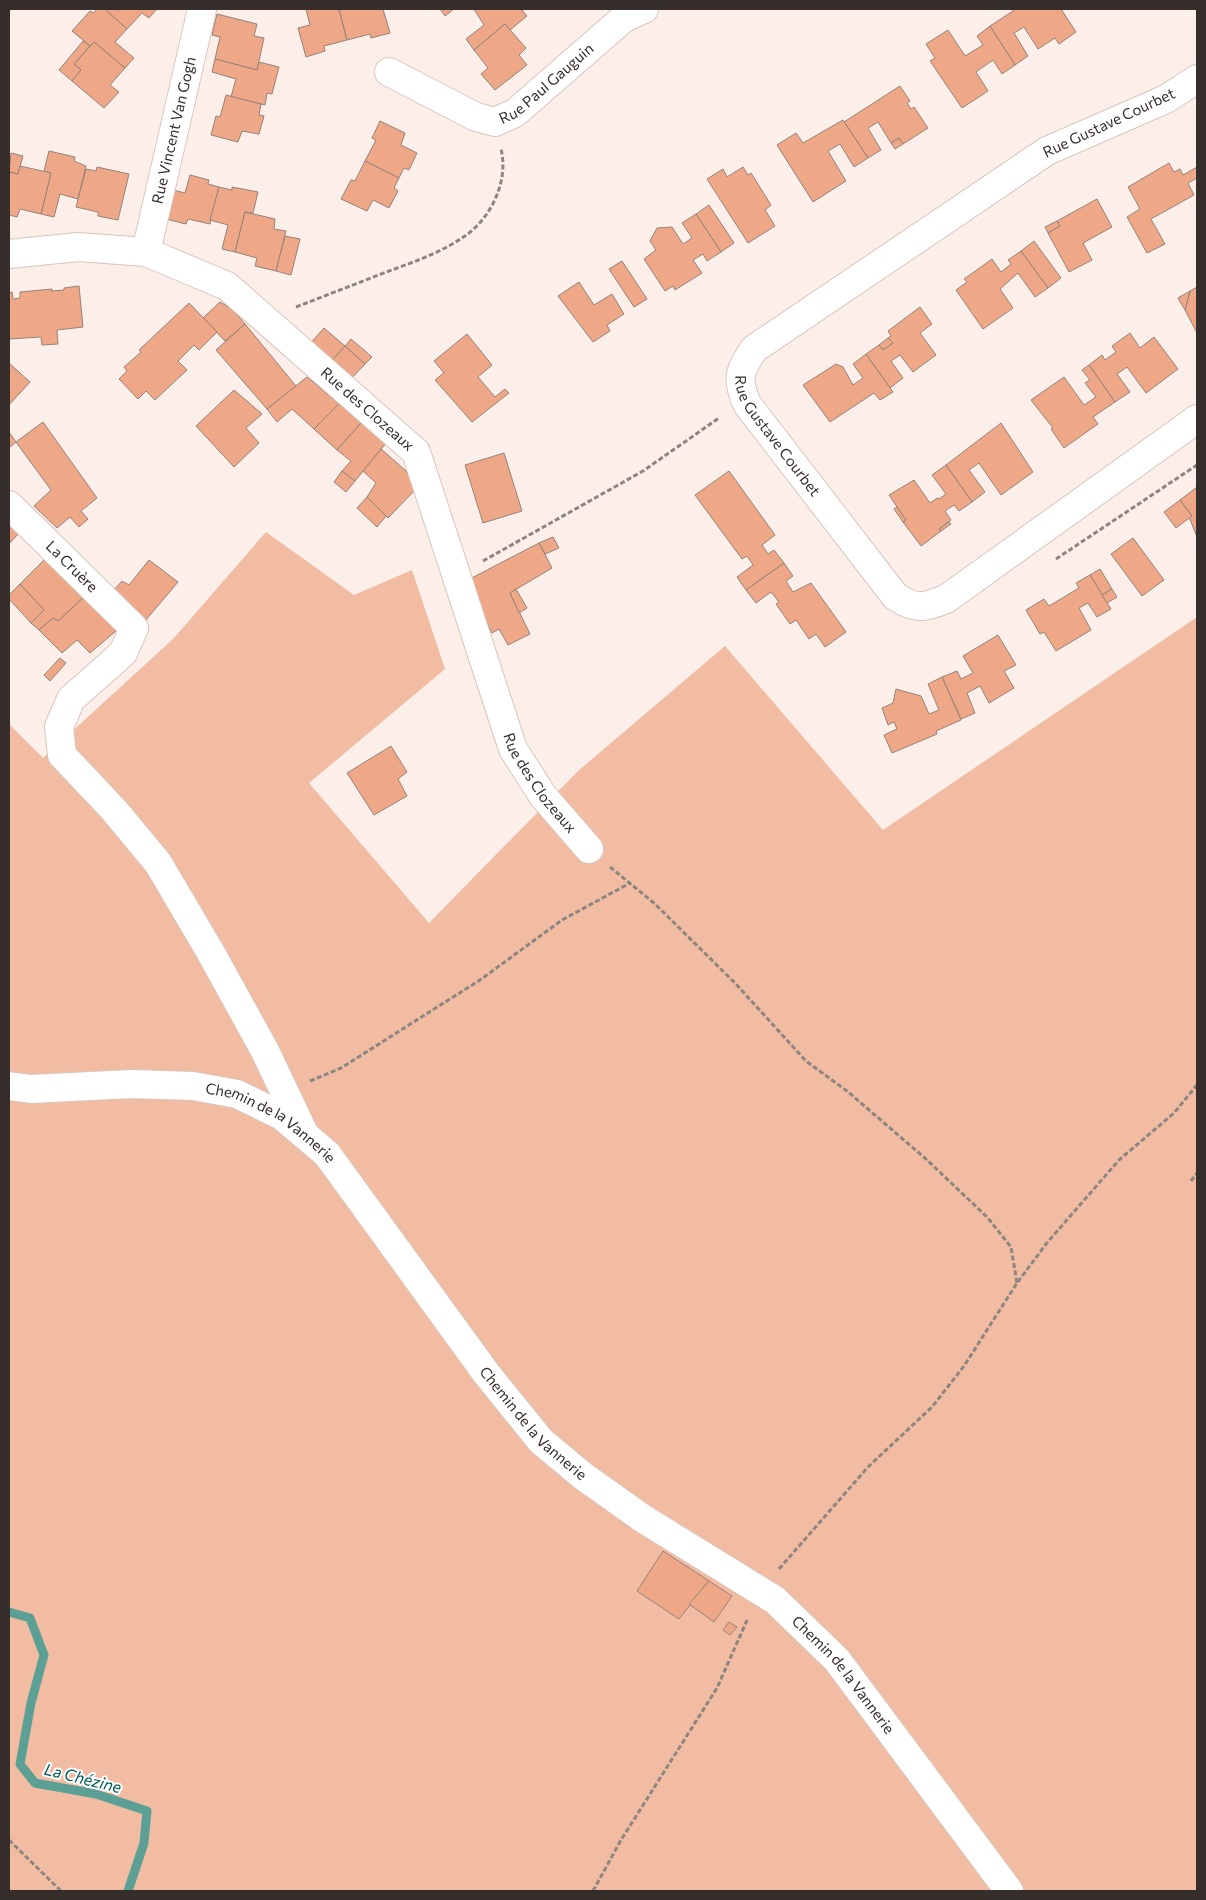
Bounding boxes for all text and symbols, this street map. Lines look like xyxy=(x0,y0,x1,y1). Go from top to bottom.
street label: Rue Paul Gauguin xyxy=(496,39,597,127)
street label: Rue Vincent Van Gogh xyxy=(147,55,199,205)
street label: Rue Gustave Courbet xyxy=(1040,84,1178,161)
street label: Rue des Clozeaux xyxy=(318,363,418,454)
street label: Rue Gustave Courbet xyxy=(732,375,825,499)
street label: La Cruère xyxy=(43,537,102,595)
street label: Rue des Clozeaux xyxy=(500,730,581,836)
street label: Chemin de la Vannerie xyxy=(204,1078,340,1166)
street label: Chemin de la Vannerie xyxy=(476,1363,591,1483)
street label: Chemin de la Vannerie xyxy=(789,1611,899,1737)
water label: La Chézine xyxy=(43,1759,124,1796)

